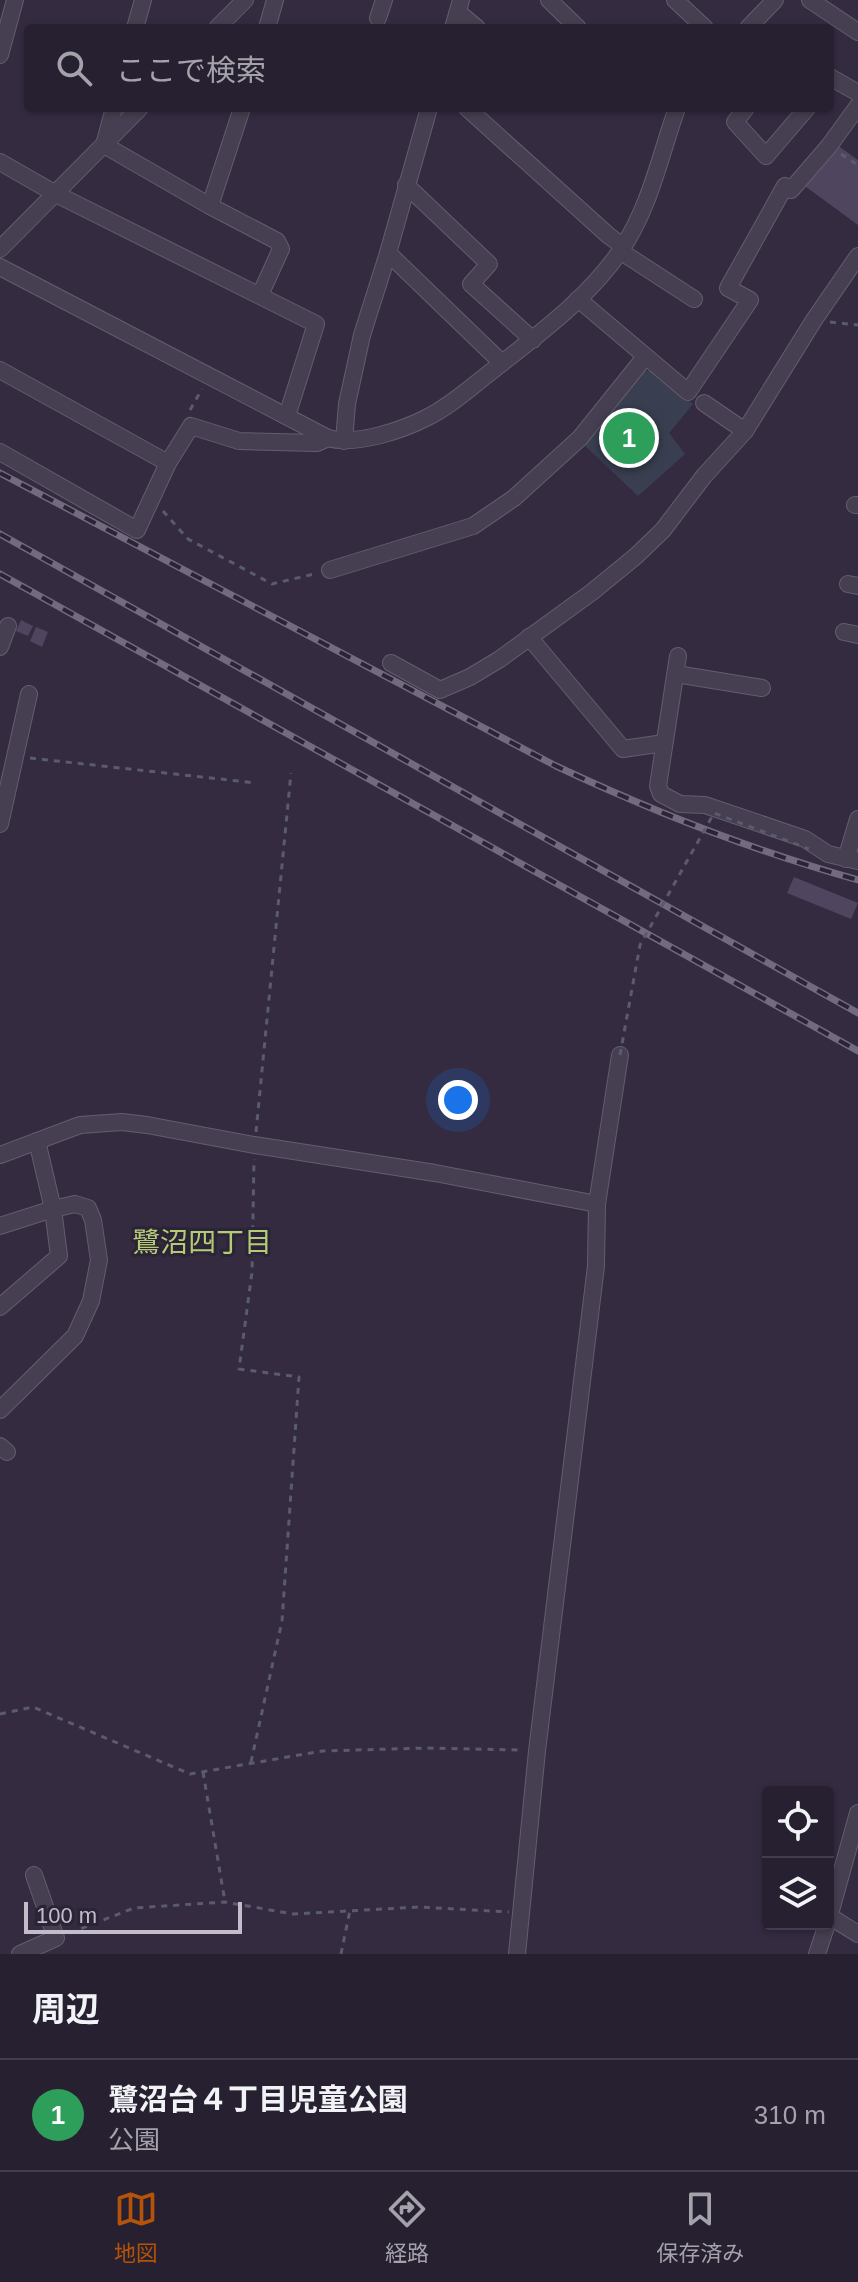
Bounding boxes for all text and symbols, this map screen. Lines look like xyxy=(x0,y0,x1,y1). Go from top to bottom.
search box xyxy=(24,24,834,112)
icon: search xyxy=(52,46,96,90)
text: ここで検索 xyxy=(116,54,266,87)
pin: 1 xyxy=(603,408,655,468)
your location xyxy=(438,1080,478,1120)
district label: 鷺沼四丁目 xyxy=(132,1227,272,1258)
map controls xyxy=(762,1786,834,1930)
button: locate xyxy=(762,1786,834,1858)
button: layers xyxy=(762,1858,834,1930)
scale bar xyxy=(24,1898,242,1934)
text: 100 m xyxy=(36,1903,97,1928)
text: 周辺 xyxy=(32,1990,100,2028)
text: 鷺沼台４丁目児童公園 xyxy=(108,2083,408,2116)
text: 1 xyxy=(51,2100,65,2130)
text: 310 m xyxy=(754,2100,826,2130)
text: 公園 xyxy=(108,2125,160,2155)
tab: 地図 xyxy=(114,2187,158,2267)
tab: 経路 xyxy=(385,2187,429,2267)
tab: 保存済み xyxy=(656,2187,744,2267)

